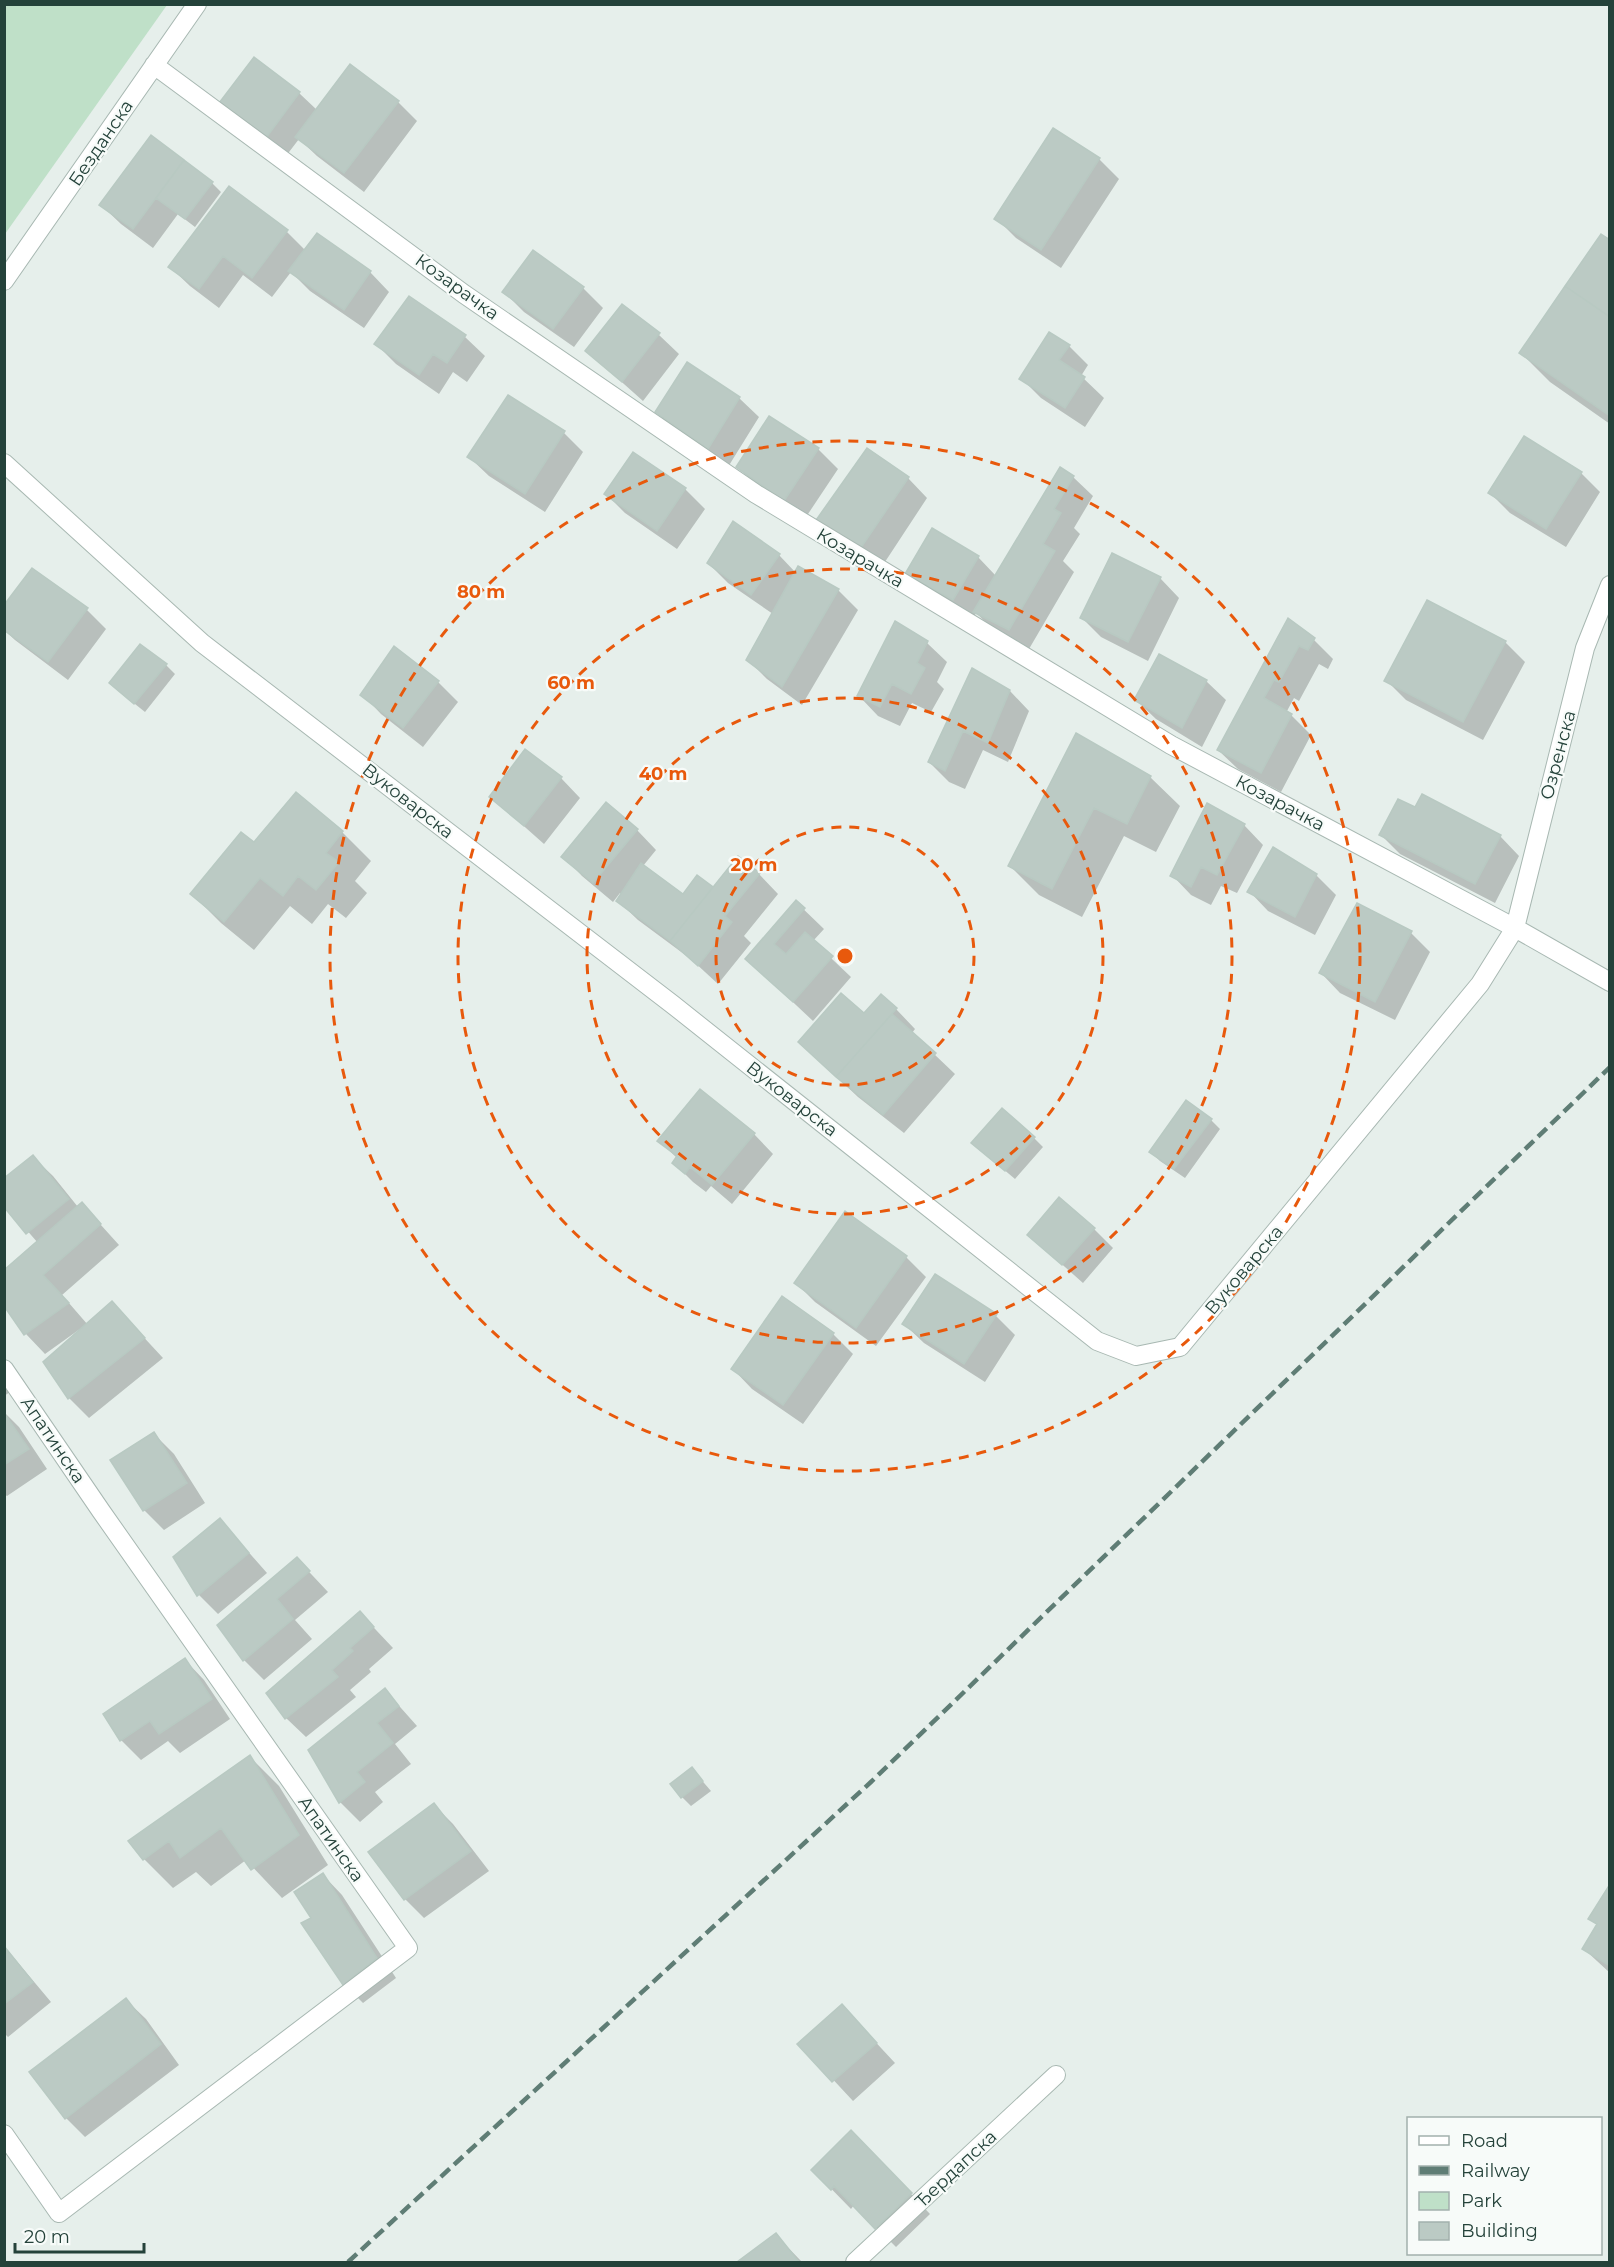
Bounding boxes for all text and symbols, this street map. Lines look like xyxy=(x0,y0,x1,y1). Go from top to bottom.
street label: Безданска xyxy=(64,96,138,190)
street label: Козарачка xyxy=(411,249,503,325)
street label: Козарачка xyxy=(812,523,908,593)
text: 80 m xyxy=(457,581,505,603)
text: 60 m xyxy=(547,672,595,694)
street label: Озренска xyxy=(1536,708,1580,802)
street label: Вуковарска xyxy=(358,759,458,843)
text: 40 m xyxy=(639,763,687,785)
street label: Козарачка xyxy=(1232,770,1328,836)
text: 20 m xyxy=(731,854,777,876)
centre of rings xyxy=(835,946,855,966)
street label: Вуковарска xyxy=(742,1057,842,1141)
street label: Вуковарска xyxy=(1200,1221,1288,1319)
street label: Апатинска xyxy=(16,1392,90,1488)
street label: Апатинска xyxy=(293,1792,369,1886)
legend xyxy=(1407,2117,1602,2255)
street label: Ђердапска xyxy=(911,2126,1001,2212)
text: Road xyxy=(1461,2130,1508,2152)
text: Railway xyxy=(1461,2160,1530,2182)
text: Park xyxy=(1461,2190,1502,2212)
scale bar xyxy=(15,2216,144,2254)
text: Building xyxy=(1461,2220,1538,2242)
text: 20 m xyxy=(24,2226,70,2248)

